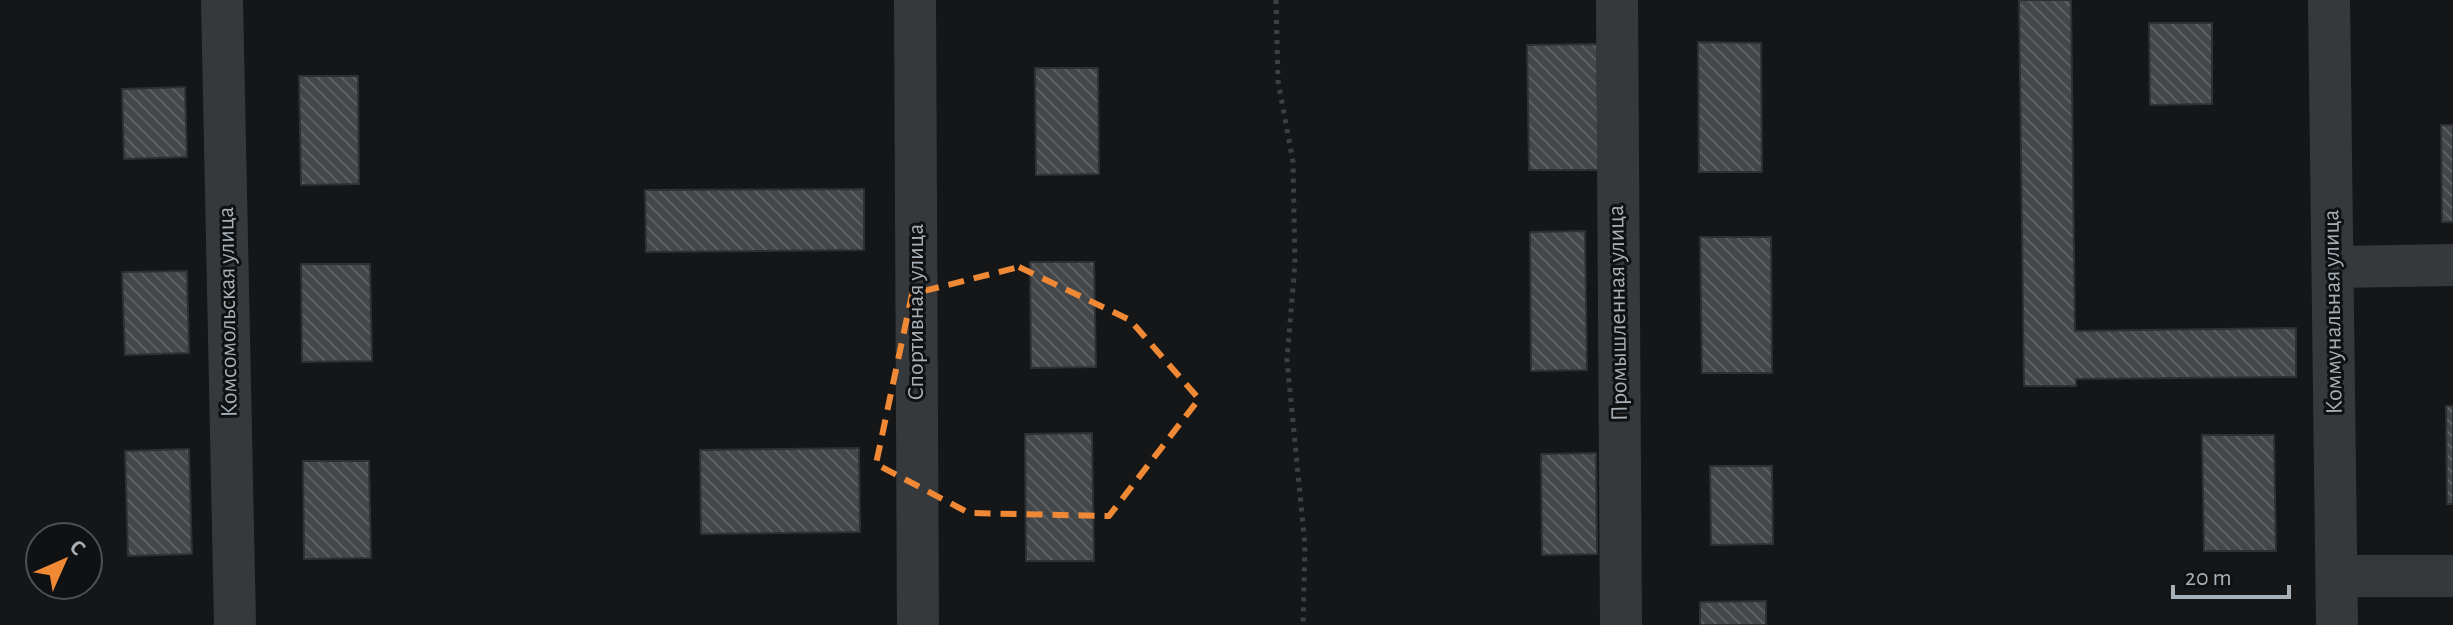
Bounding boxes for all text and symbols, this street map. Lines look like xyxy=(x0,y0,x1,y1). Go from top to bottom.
street label: Промышленная улица xyxy=(1604,205,1632,421)
street label: Комсомольская улица xyxy=(214,206,242,418)
street label: Коммунальная улица xyxy=(2319,209,2347,415)
street label: Спортивная улица xyxy=(904,223,928,400)
north arrow xyxy=(24,521,104,601)
text: С xyxy=(65,535,90,560)
scale bar xyxy=(2173,549,2289,599)
text: 20 m xyxy=(2185,566,2232,590)

